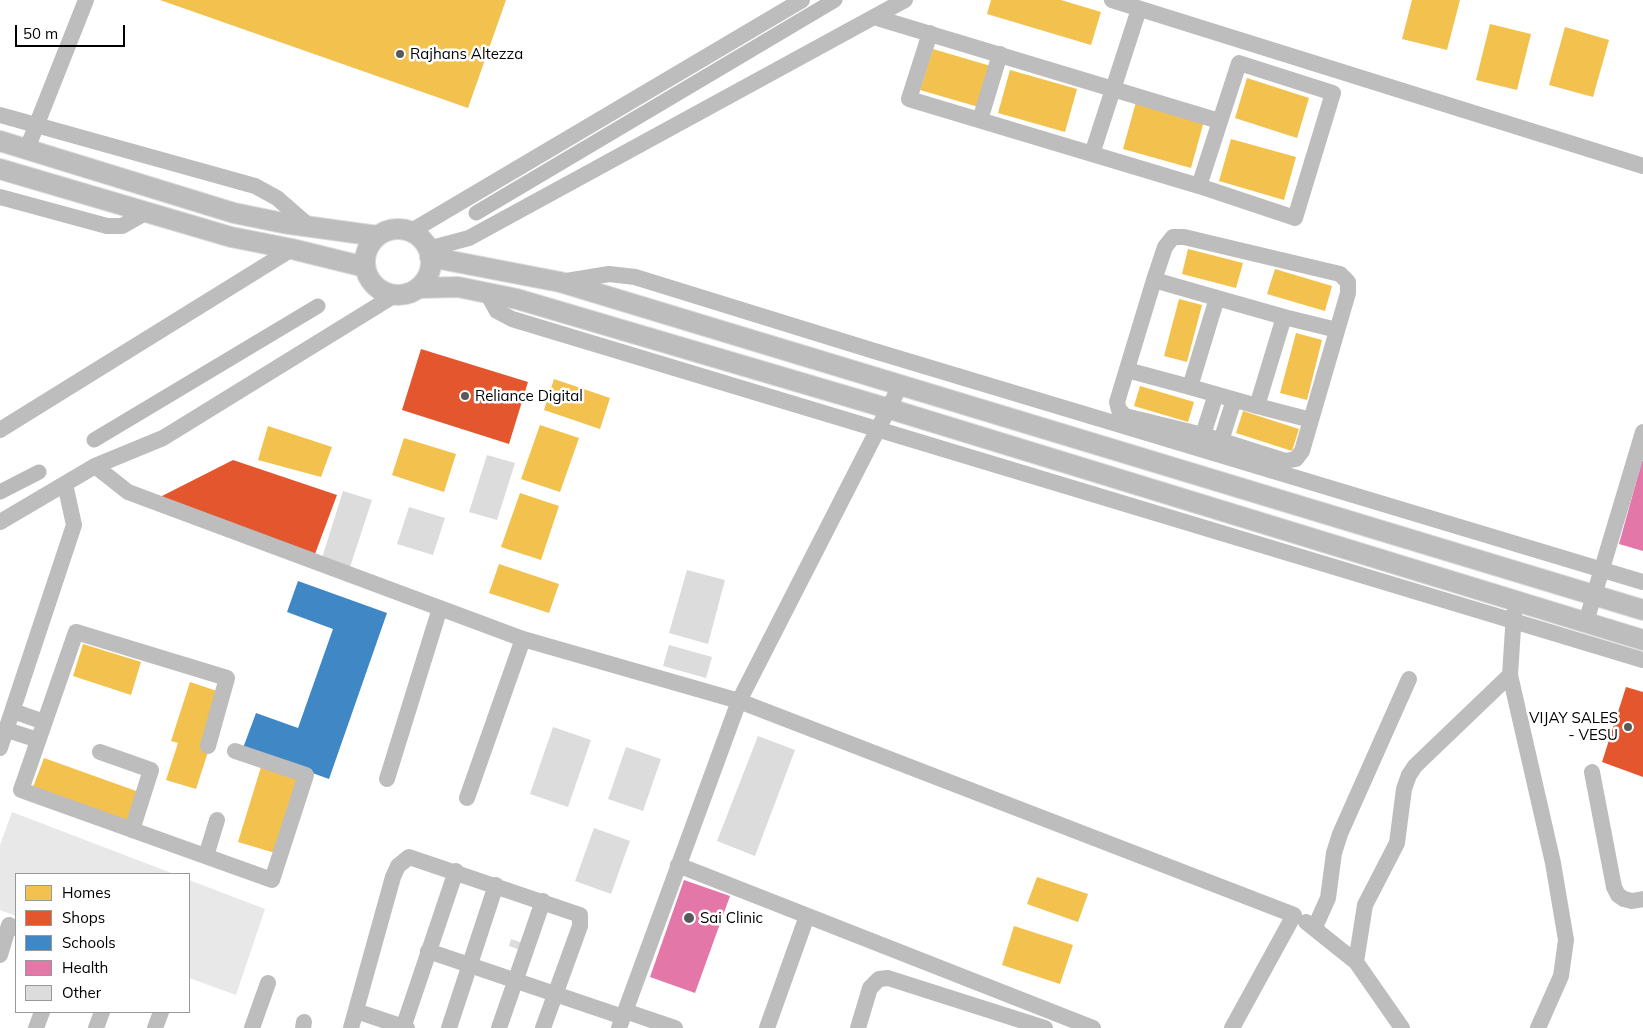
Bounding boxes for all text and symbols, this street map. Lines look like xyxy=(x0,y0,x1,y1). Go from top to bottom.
scale bar xyxy=(18,15,128,47)
text: 50 m xyxy=(23,24,58,43)
place label: Rajhans Altezza xyxy=(410,45,523,63)
marker: Rajhans Altezza xyxy=(394,48,406,60)
place label: Reliance Digital xyxy=(475,387,583,405)
marker: Reliance Digital xyxy=(459,390,471,402)
place label: VIJAY SALES - VESU xyxy=(1529,709,1618,744)
marker: VIJAY SALES - VESU xyxy=(1622,721,1634,733)
legend xyxy=(15,873,190,1013)
text: Homes xyxy=(62,883,111,902)
text: Shops xyxy=(62,908,105,927)
place label: Sai Clinic xyxy=(700,909,763,927)
marker: Sai Clinic xyxy=(682,911,696,925)
text: Schools xyxy=(62,933,116,952)
text: Health xyxy=(62,958,108,977)
text: Other xyxy=(62,983,101,1002)

